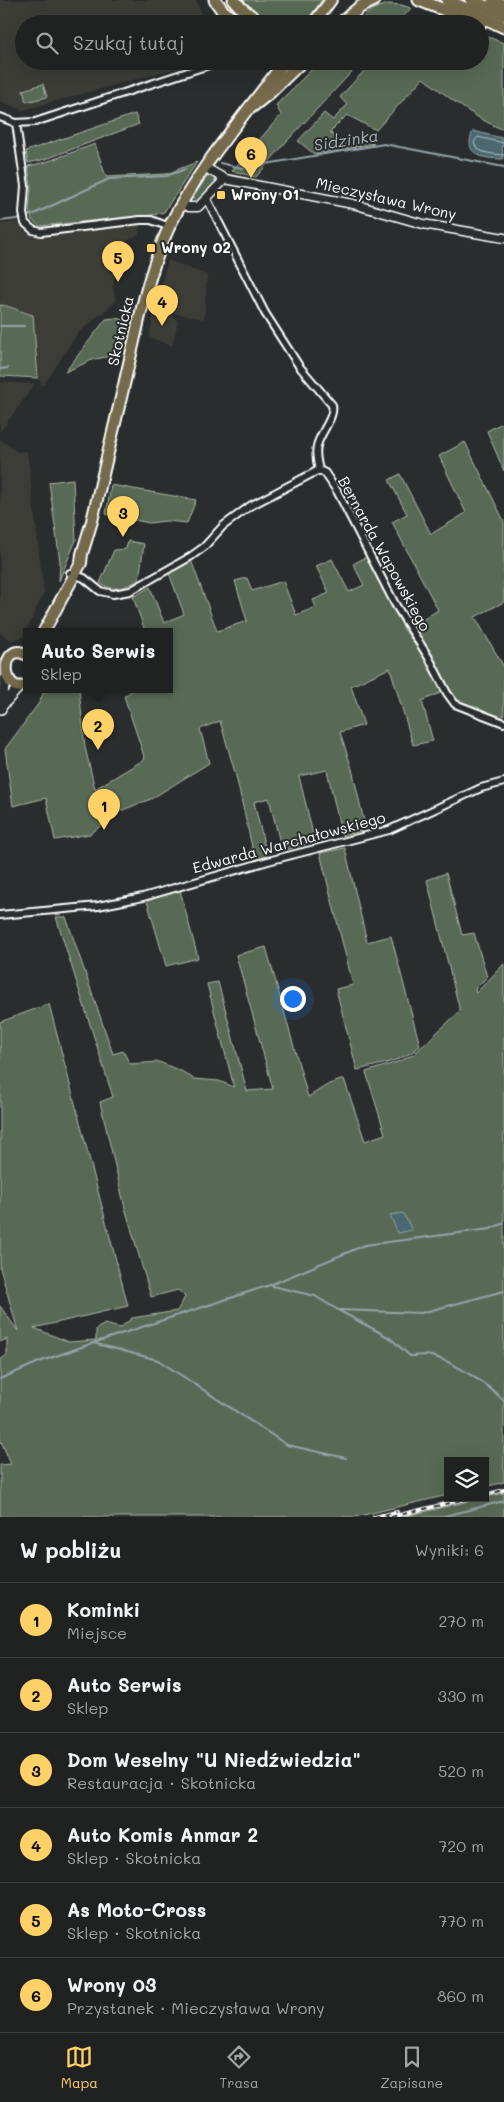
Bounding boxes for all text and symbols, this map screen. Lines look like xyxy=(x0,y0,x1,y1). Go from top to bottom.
search box xyxy=(15,15,489,70)
icon: search xyxy=(33,29,61,57)
text: Szukaj tutaj xyxy=(73,30,184,55)
water label: Sidzinka xyxy=(312,124,380,155)
pin: 6 xyxy=(235,137,267,178)
street label: Mieczysława Wrony xyxy=(314,172,459,224)
place label: Wrony 01 xyxy=(231,184,299,204)
marker: Wrony 01 xyxy=(215,189,227,201)
place label: Wrony 02 xyxy=(161,237,231,257)
pin: 5 xyxy=(102,241,134,282)
marker: Wrony 02 xyxy=(145,242,157,254)
pin: 4 xyxy=(146,285,178,326)
street label: Skotnicka xyxy=(102,294,138,368)
street label: Bernarda Wapowskiego xyxy=(334,473,436,635)
pin: 3 xyxy=(107,496,139,537)
popup xyxy=(23,628,173,693)
text: Auto Serwis xyxy=(41,638,155,663)
text: Sklep xyxy=(41,663,82,684)
pin: 2 xyxy=(82,709,114,750)
pin: 1 xyxy=(88,789,120,830)
street label: Edwarda Warchałowskiego xyxy=(190,807,387,877)
your location xyxy=(280,986,306,1012)
map controls xyxy=(444,1457,489,1502)
button: layers xyxy=(444,1457,489,1502)
text: W pobliżu xyxy=(20,1536,121,1563)
text: Wyniki: 6 xyxy=(415,1539,484,1560)
text: Kominki xyxy=(67,1597,140,1622)
text: 1 xyxy=(32,1610,40,1631)
text: 270 m xyxy=(438,1610,484,1631)
text: Miejsce xyxy=(67,1622,127,1643)
text: Auto Serwis xyxy=(67,1672,182,1697)
text: 2 xyxy=(32,1685,40,1706)
text: 330 m xyxy=(438,1685,484,1706)
text: Sklep xyxy=(67,1697,108,1718)
text: Dom Weselny "U Niedźwiedzia" xyxy=(67,1747,361,1772)
text: 3 xyxy=(31,1760,41,1781)
text: 520 m xyxy=(438,1760,484,1781)
text: Restauracja · Skotnicka xyxy=(67,1772,256,1793)
text: Auto Komis Anmar 2 xyxy=(67,1822,258,1847)
text: 4 xyxy=(31,1835,41,1856)
text: 720 m xyxy=(438,1835,484,1856)
text: Sklep · Skotnicka xyxy=(67,1847,201,1868)
text: As Moto-Cross xyxy=(67,1897,206,1922)
text: 5 xyxy=(31,1910,41,1931)
text: 770 m xyxy=(438,1910,484,1931)
text: Sklep · Skotnicka xyxy=(67,1922,201,1943)
text: Wrony 03 xyxy=(67,1972,156,1997)
text: 6 xyxy=(31,1985,41,2006)
text: 860 m xyxy=(437,1985,484,2006)
text: Przystanek · Mieczysława Wrony xyxy=(67,1997,325,2018)
tab: Mapa xyxy=(61,2043,98,2092)
tab: Trasa xyxy=(220,2043,259,2092)
tab: Zapisane xyxy=(380,2043,443,2092)

